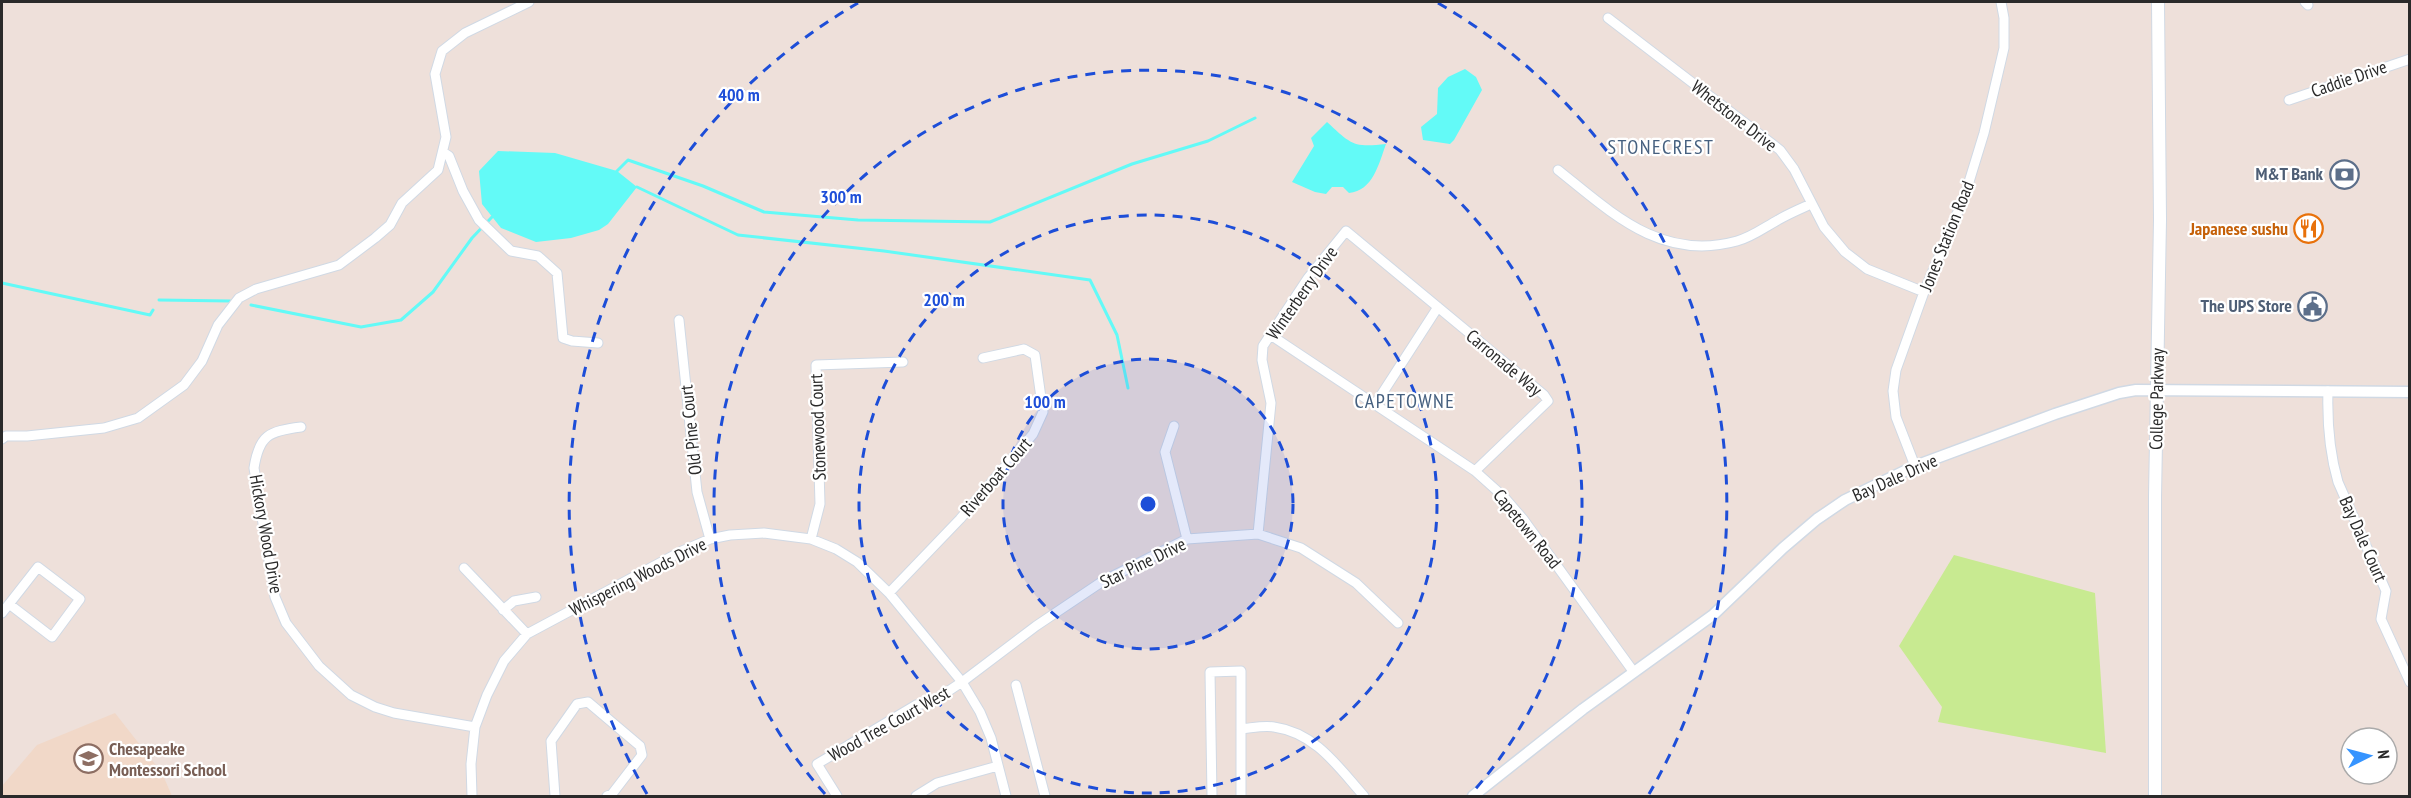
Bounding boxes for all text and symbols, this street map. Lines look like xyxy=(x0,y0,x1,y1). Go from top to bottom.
street label: Caddie Drive xyxy=(2308,55,2390,102)
street label: Whetstone Drive xyxy=(1687,75,1782,156)
text: 400 m xyxy=(718,83,760,106)
district label: STONECREST xyxy=(1608,134,1714,160)
bank icon: M&T Bank xyxy=(2328,158,2360,190)
place label: M&T Bank xyxy=(2256,162,2324,185)
street label: Jones Station Road xyxy=(1914,178,1979,295)
text: 300 m xyxy=(820,185,862,208)
restaurant icon: Japanese sushu xyxy=(2293,213,2325,245)
place label: Japanese sushu xyxy=(2189,217,2288,240)
street label: Winterberry Drive xyxy=(1261,241,1342,344)
text: 200 m xyxy=(923,288,965,311)
public building icon: The UPS Store xyxy=(2297,290,2329,322)
place label: The UPS Store xyxy=(2200,294,2292,317)
street label: Carronade Way xyxy=(1462,324,1547,401)
street label: College Parkway xyxy=(2144,348,2169,450)
street label: Stonewood Court xyxy=(804,373,831,481)
street label: Old Pine Court xyxy=(674,384,707,476)
district label: CAPETOWNE xyxy=(1355,388,1455,414)
text: 100 m xyxy=(1024,390,1066,413)
street label: Riverboat Court xyxy=(955,432,1036,521)
street label: Bay Dale Drive xyxy=(1849,449,1941,506)
street label: Hickory Wood Drive xyxy=(245,473,288,595)
street label: Capetown Road xyxy=(1488,484,1567,573)
street label: Bay Dale Court xyxy=(2334,492,2393,585)
centre of rings xyxy=(1138,494,1158,514)
street label: Whispering Woods Drive xyxy=(565,532,710,621)
street label: Star Pine Drive xyxy=(1096,532,1189,593)
street label: Wood Tree Court West xyxy=(824,681,954,766)
north arrow xyxy=(2339,726,2399,786)
place label: Chesapeake Montessori School xyxy=(109,737,227,781)
school or university icon: Chesapeake Montessori School xyxy=(72,743,104,775)
text: N xyxy=(2374,749,2394,760)

